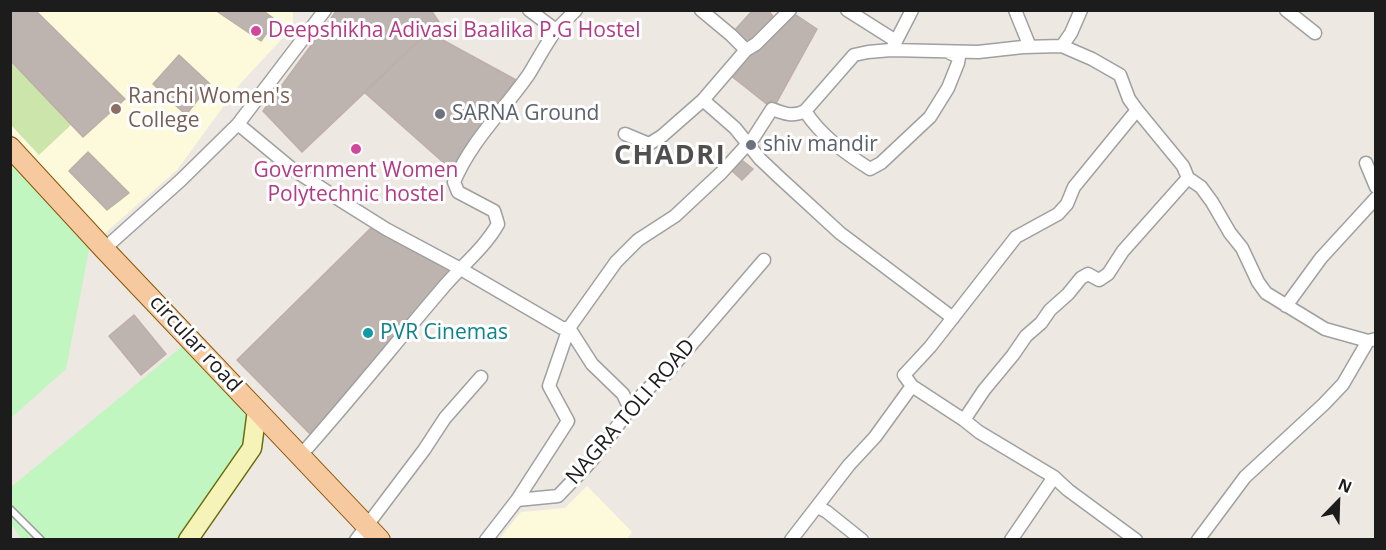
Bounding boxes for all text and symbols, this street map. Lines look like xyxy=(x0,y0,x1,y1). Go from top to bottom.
place label: Deepshikha Adivasi Baalika P.G Hostel xyxy=(268,18,640,44)
marker: Deepshikha Adivasi Baalika P.G Hostel xyxy=(249,24,263,38)
place label: Ranchi Women's College xyxy=(128,84,290,134)
place label: SARNA Ground xyxy=(452,101,599,127)
marker: Ranchi Women's College xyxy=(109,102,123,116)
marker: SARNA Ground xyxy=(433,107,447,121)
place label: shiv mandir xyxy=(763,132,878,158)
marker: shiv mandir xyxy=(744,138,758,152)
district label: CHADRI xyxy=(614,140,726,172)
marker: Government Women Polytechnic hostel xyxy=(349,142,363,156)
place label: Government Women Polytechnic hostel xyxy=(254,158,458,208)
street label: circular road xyxy=(144,290,246,398)
place label: PVR Cinemas xyxy=(380,320,508,346)
marker: PVR Cinemas xyxy=(361,326,375,340)
street label: NAGRA TOLI ROAD xyxy=(561,334,701,490)
north arrow xyxy=(1308,472,1368,532)
text: N xyxy=(1335,473,1355,498)

